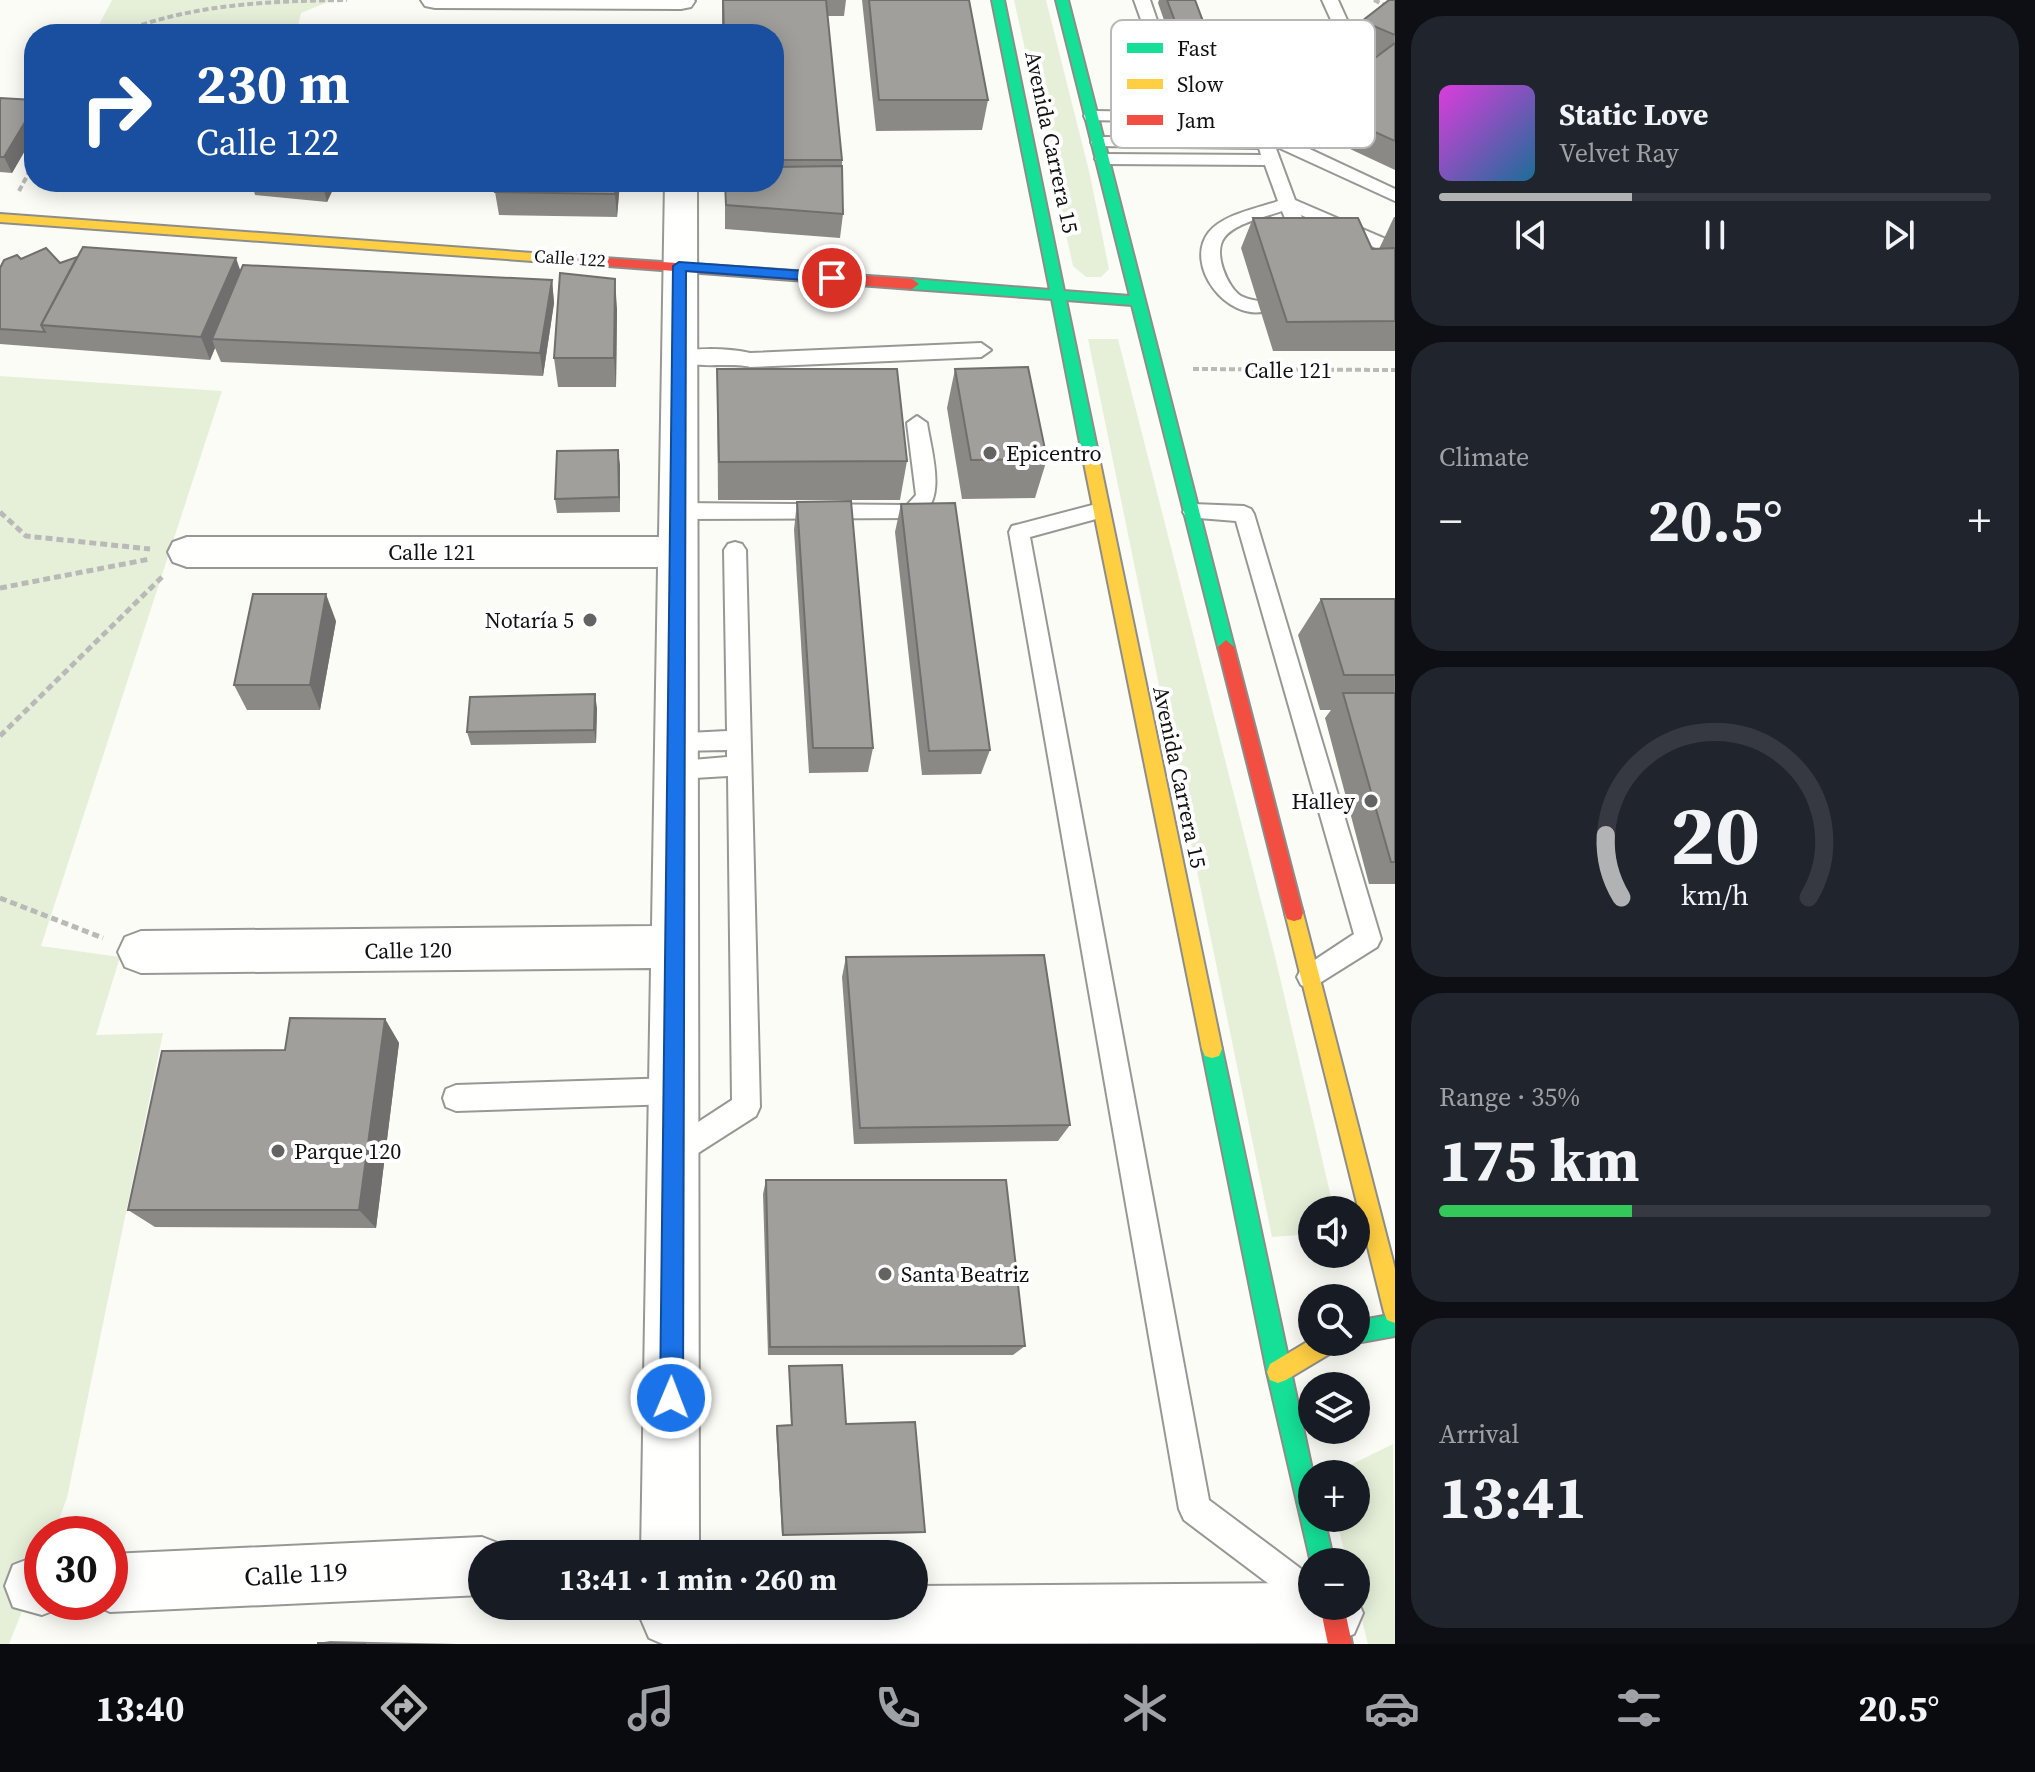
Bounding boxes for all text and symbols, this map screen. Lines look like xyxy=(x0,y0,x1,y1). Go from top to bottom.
legend xyxy=(1111,20,1375,148)
text: Fast xyxy=(1177,33,1218,63)
text: 230 m xyxy=(196,45,350,122)
street label: Avenida Carrera 15 xyxy=(1018,48,1086,236)
icon: right xyxy=(64,56,168,160)
text: Slow xyxy=(1177,69,1224,99)
text: Static Love xyxy=(1559,94,1708,135)
text: Jam xyxy=(1176,105,1216,135)
text: Calle 122 xyxy=(196,118,339,167)
text: Velvet Ray xyxy=(1559,135,1679,171)
icon: previous xyxy=(1509,213,1553,257)
icon: pause xyxy=(1693,213,1737,257)
icon: next xyxy=(1877,213,1921,257)
street label: Calle 122 xyxy=(533,243,607,273)
pin xyxy=(798,244,866,312)
icon: arrive xyxy=(810,256,854,300)
street label: Calle 121 xyxy=(1244,355,1332,385)
place label: Epicentro xyxy=(1006,438,1102,468)
text: Climate xyxy=(1439,439,1529,475)
marker: Epicentro xyxy=(981,444,999,462)
text: 20.5° xyxy=(1647,479,1783,561)
text: − xyxy=(1439,490,1462,551)
text: + xyxy=(1968,490,1991,551)
street label: Calle 121 xyxy=(388,537,476,567)
place label: Notaría 5 xyxy=(485,605,574,635)
marker: Notaría 5 xyxy=(581,611,599,629)
street label: Avenida Carrera 15 xyxy=(1146,683,1214,871)
text: 20 xyxy=(1670,778,1760,892)
place label: Halley xyxy=(1292,786,1356,816)
marker: Halley xyxy=(1362,792,1380,810)
text: km/h xyxy=(1681,875,1749,915)
street label: Calle 120 xyxy=(364,934,452,966)
text: Range · 35% xyxy=(1439,1079,1580,1115)
text: 175 km xyxy=(1439,1119,1640,1201)
place label: Parque 120 xyxy=(294,1136,401,1166)
marker: Parque 120 xyxy=(269,1142,287,1160)
map controls xyxy=(1298,1196,1370,1620)
button: sound xyxy=(1298,1196,1370,1268)
place label: Santa Beatriz xyxy=(901,1259,1029,1289)
marker: Santa Beatriz xyxy=(876,1265,894,1283)
button: search xyxy=(1298,1284,1370,1356)
position arrow xyxy=(629,1356,713,1440)
button: layers xyxy=(1298,1372,1370,1444)
text: Arrival xyxy=(1439,1416,1519,1452)
text: 13:41 xyxy=(1439,1456,1587,1538)
button: + xyxy=(1298,1460,1370,1532)
speed limit sign: 30 xyxy=(24,1516,128,1620)
button: − xyxy=(1298,1548,1370,1620)
street label: Calle 119 xyxy=(243,1553,349,1595)
text: 13:41 · 1 min · 260 m xyxy=(559,1559,837,1600)
icon: directions xyxy=(376,1680,432,1736)
icon: music xyxy=(623,1680,679,1736)
icon: phone xyxy=(870,1680,926,1736)
icon: climate xyxy=(1117,1680,1173,1736)
icon: car xyxy=(1364,1680,1420,1736)
icon: filters xyxy=(1611,1680,1667,1736)
text: 13:40 xyxy=(96,1684,184,1733)
text: 20.5° xyxy=(1858,1684,1939,1733)

